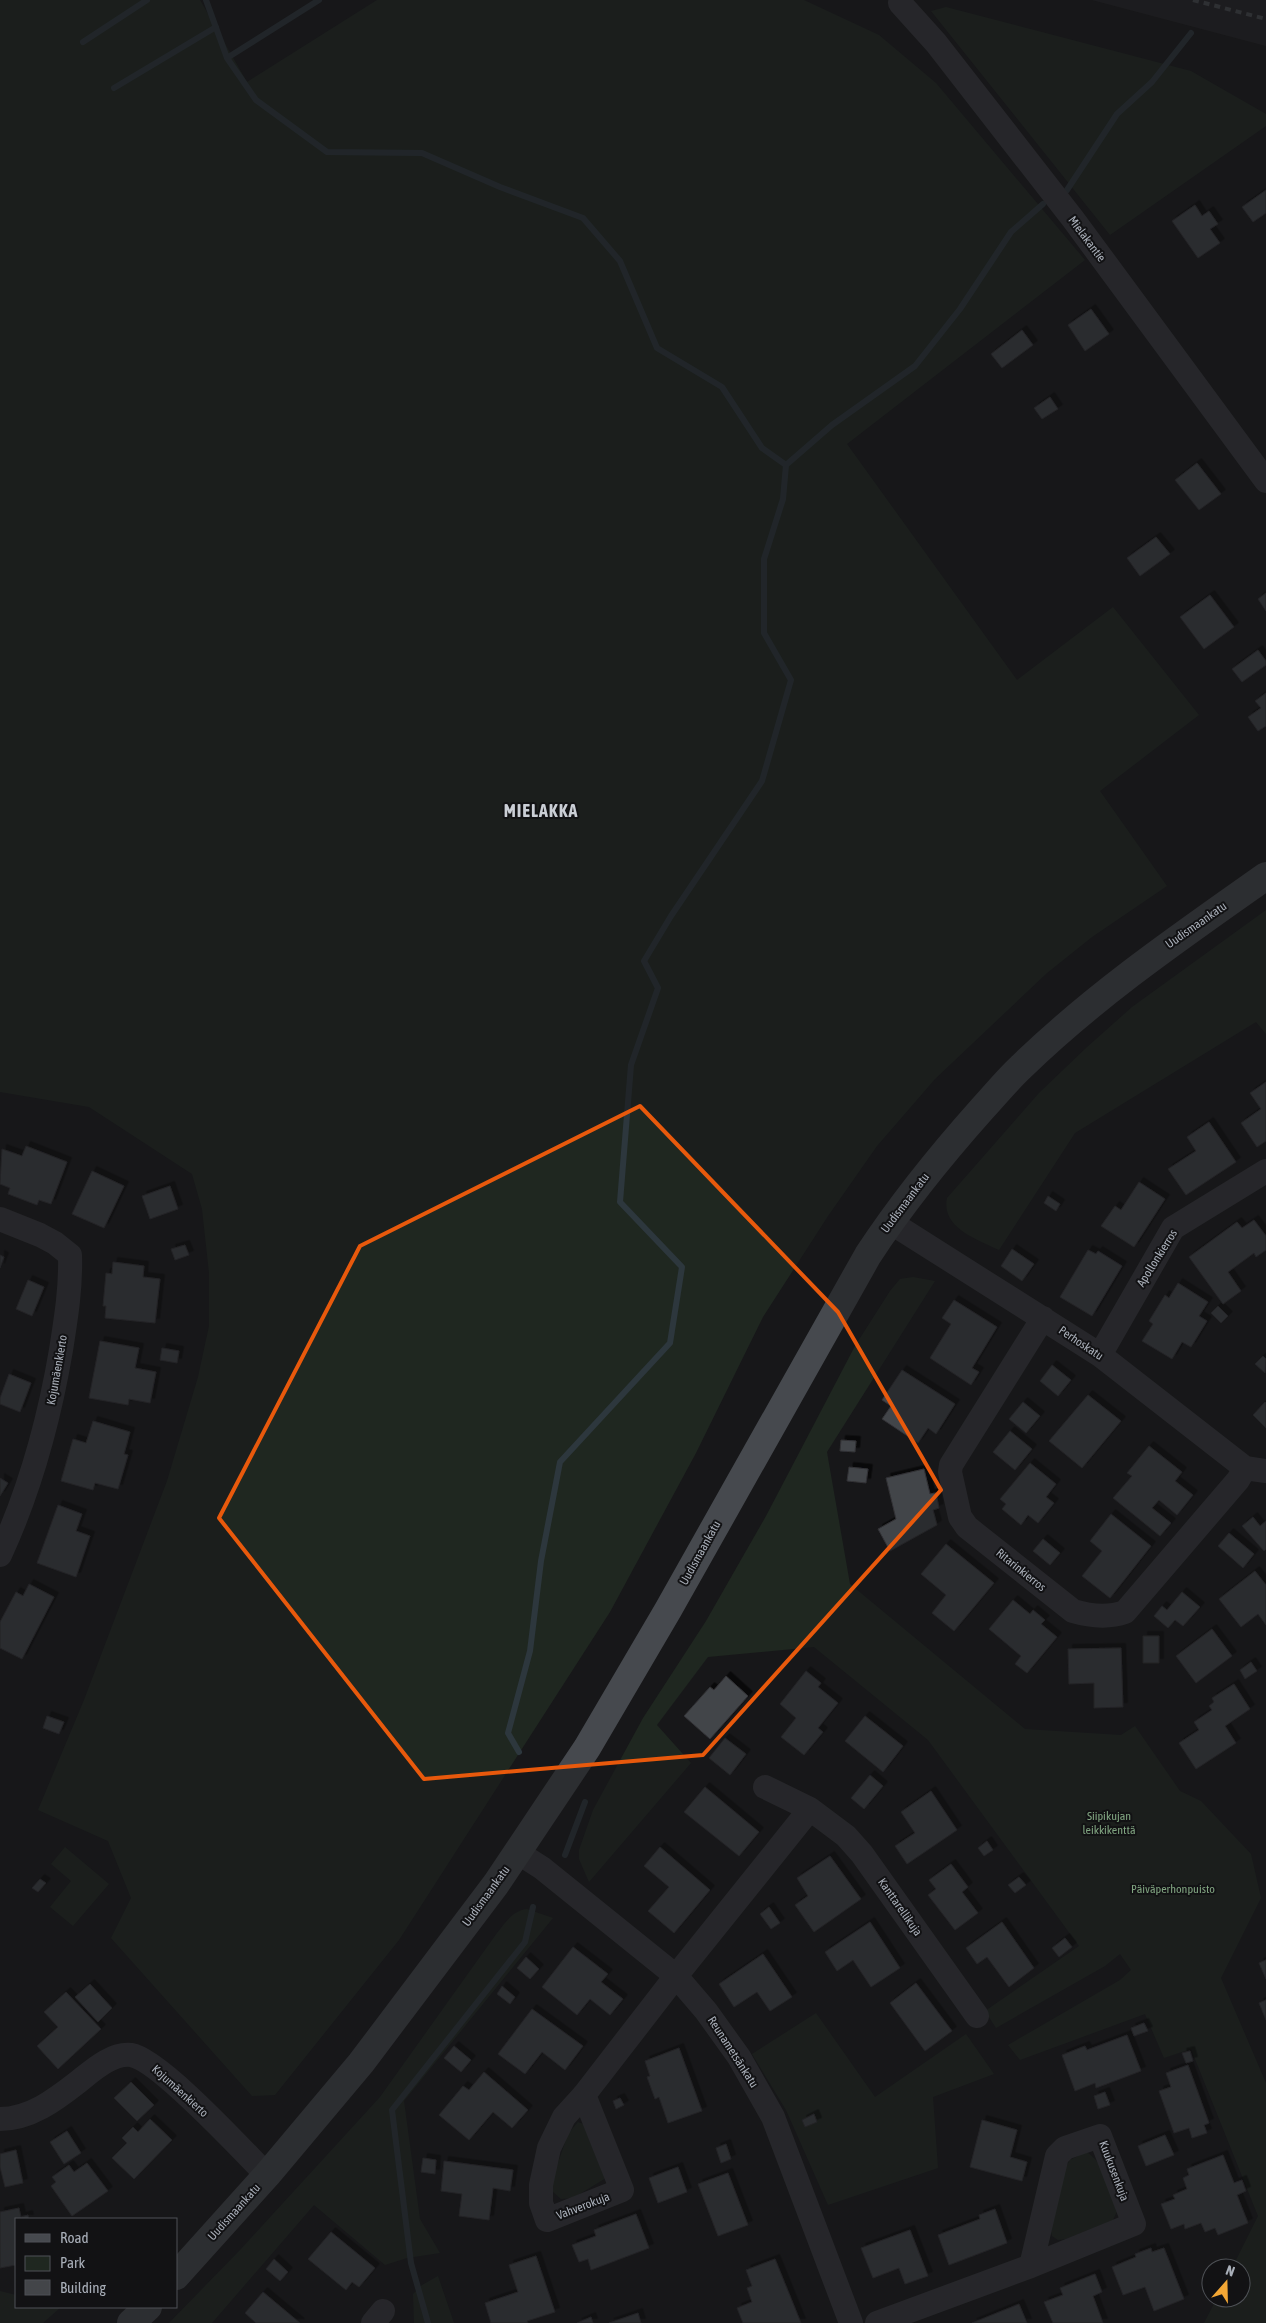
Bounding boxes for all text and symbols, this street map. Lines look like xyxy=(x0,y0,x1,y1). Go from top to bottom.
street label: Mielakantie xyxy=(1065,213,1109,265)
district label: MIELAKKA xyxy=(504,800,578,821)
street label: Uudismaankatu xyxy=(1163,899,1229,951)
street label: Uudismaankatu xyxy=(878,1170,932,1236)
street label: Apollonkierros xyxy=(1134,1227,1180,1289)
street label: Perhoskatu xyxy=(1056,1323,1106,1363)
street label: Kojumäenkierto xyxy=(44,1334,70,1406)
street label: Uudismaankatu xyxy=(677,1518,724,1588)
street label: Ritarinkierros xyxy=(993,1546,1049,1594)
park label: Siipikujan leikkikenttä xyxy=(1082,1809,1136,1837)
street label: Uudismaankatu xyxy=(459,1863,513,1929)
street label: Kanttarellikuja xyxy=(875,1876,925,1938)
park label: Päiväperhonpuisto xyxy=(1131,1882,1215,1896)
street label: Reunametsänkatu xyxy=(705,2014,761,2090)
street label: Kojumäenkierto xyxy=(149,2062,211,2120)
street label: Kuukusenkuja xyxy=(1096,2139,1132,2203)
street label: Uudismaankatu xyxy=(205,2181,263,2243)
street label: Vahverokuja xyxy=(554,2189,612,2223)
legend xyxy=(15,2218,178,2308)
text: Road xyxy=(60,2229,89,2246)
text: Park xyxy=(60,2254,85,2271)
north arrow xyxy=(1201,2258,1251,2308)
text: N xyxy=(1224,2262,1237,2280)
text: Building xyxy=(60,2279,106,2296)

